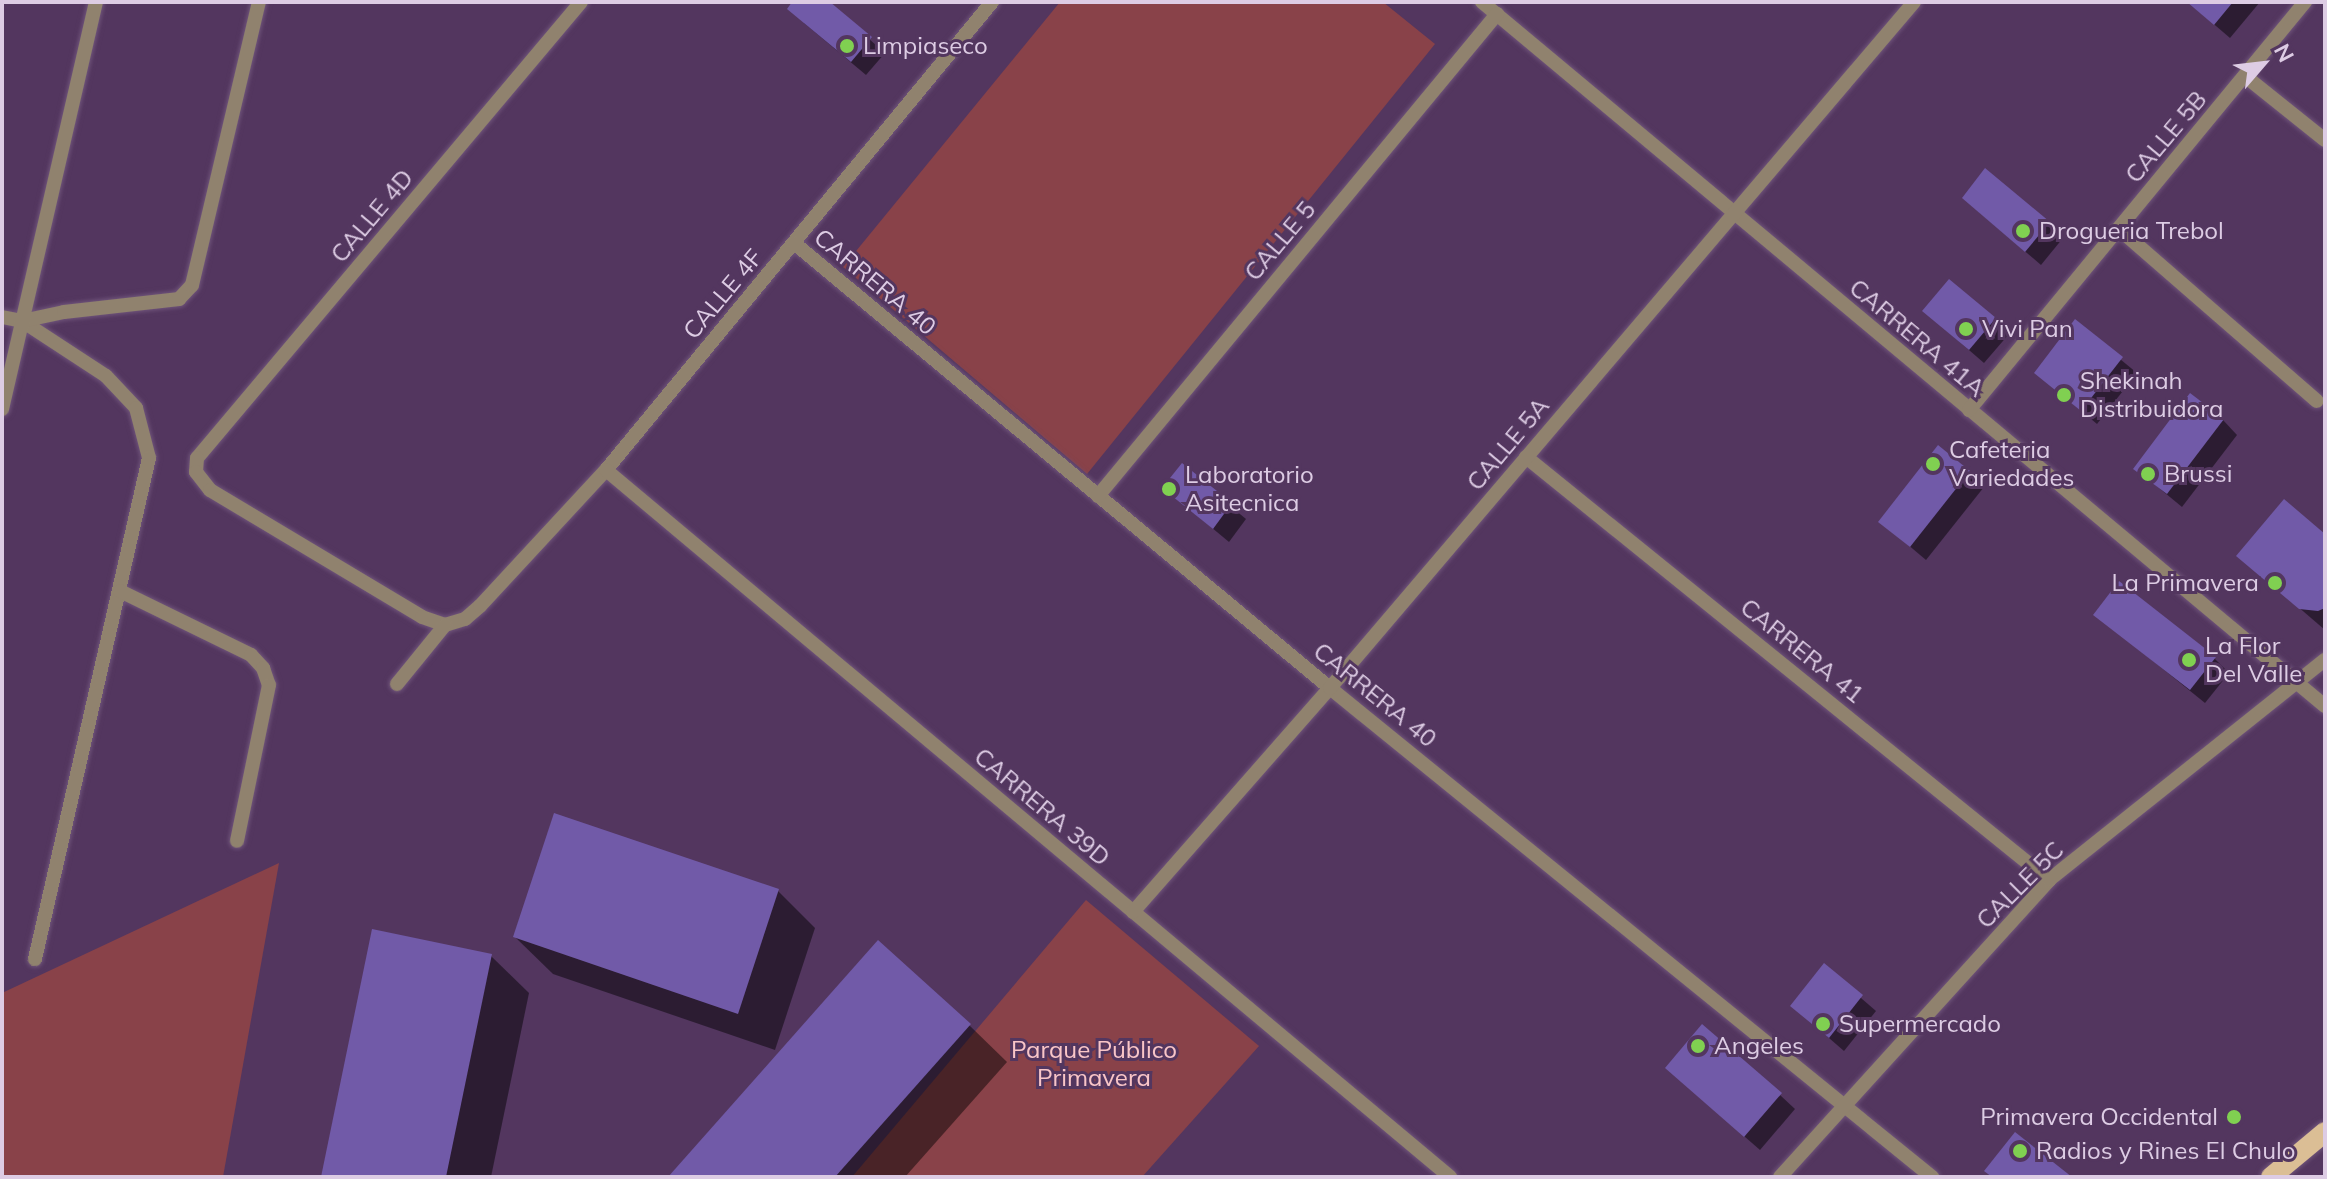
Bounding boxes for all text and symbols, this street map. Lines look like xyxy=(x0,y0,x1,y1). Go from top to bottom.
north arrow xyxy=(2223,24,2303,104)
place label: Limpiaseco xyxy=(863,32,988,60)
marker: Limpiaseco xyxy=(838,37,856,55)
text: N xyxy=(2268,39,2300,67)
street label: CALLE 5B xyxy=(2119,85,2213,189)
street label: CALLE 4D xyxy=(325,164,419,268)
street label: CALLE 5 xyxy=(1239,196,1321,286)
place label: Drogueria Trebol xyxy=(2039,217,2224,245)
marker: Drogueria Trebol xyxy=(2014,222,2032,240)
street label: CARRERA 40 xyxy=(808,223,942,341)
street label: CALLE 4F xyxy=(677,243,769,345)
street label: CARRERA 41A xyxy=(1844,273,1990,403)
place label: Vivi Pan xyxy=(1982,315,2073,343)
marker: Vivi Pan xyxy=(1957,320,1975,338)
place label: Shekinah Distribuidora xyxy=(2080,367,2223,423)
marker: Shekinah Distribuidora xyxy=(2055,386,2073,404)
street label: CALLE 5A xyxy=(1461,392,1555,496)
place label: Cafeteria Variedades xyxy=(1949,436,2074,492)
marker: Cafeteria Variedades xyxy=(1924,455,1942,473)
place label: Brussi xyxy=(2164,460,2232,488)
place label: Laboratorio Asitecnica xyxy=(1185,461,1314,517)
marker: Brussi xyxy=(2139,465,2157,483)
marker: Laboratorio Asitecnica xyxy=(1160,480,1178,498)
place label: La Primavera xyxy=(2111,569,2259,597)
marker: La Primavera xyxy=(2266,574,2284,592)
street label: CARRERA 41 xyxy=(1735,593,1869,709)
place label: La Flor Del Valle xyxy=(2205,632,2302,688)
street label: CARRERA 40 xyxy=(1308,637,1442,753)
marker: La Flor Del Valle xyxy=(2180,651,2198,669)
street label: CARRERA 39D xyxy=(968,742,1116,872)
street label: CALLE 5C xyxy=(1971,836,2069,934)
place label: Supermercado xyxy=(1839,1010,2001,1038)
marker: Supermercado xyxy=(1814,1015,1832,1033)
place label: Angeles xyxy=(1714,1032,1804,1060)
park label: Parque Público Primavera xyxy=(1011,1036,1177,1092)
marker: Angeles xyxy=(1689,1037,1707,1055)
place label: Primavera Occidental xyxy=(1980,1103,2218,1131)
marker: Primavera Occidental xyxy=(2225,1108,2243,1126)
place label: Radios y Rines El Chulo xyxy=(2036,1137,2295,1165)
marker: Radios y Rines El Chulo xyxy=(2011,1142,2029,1160)

